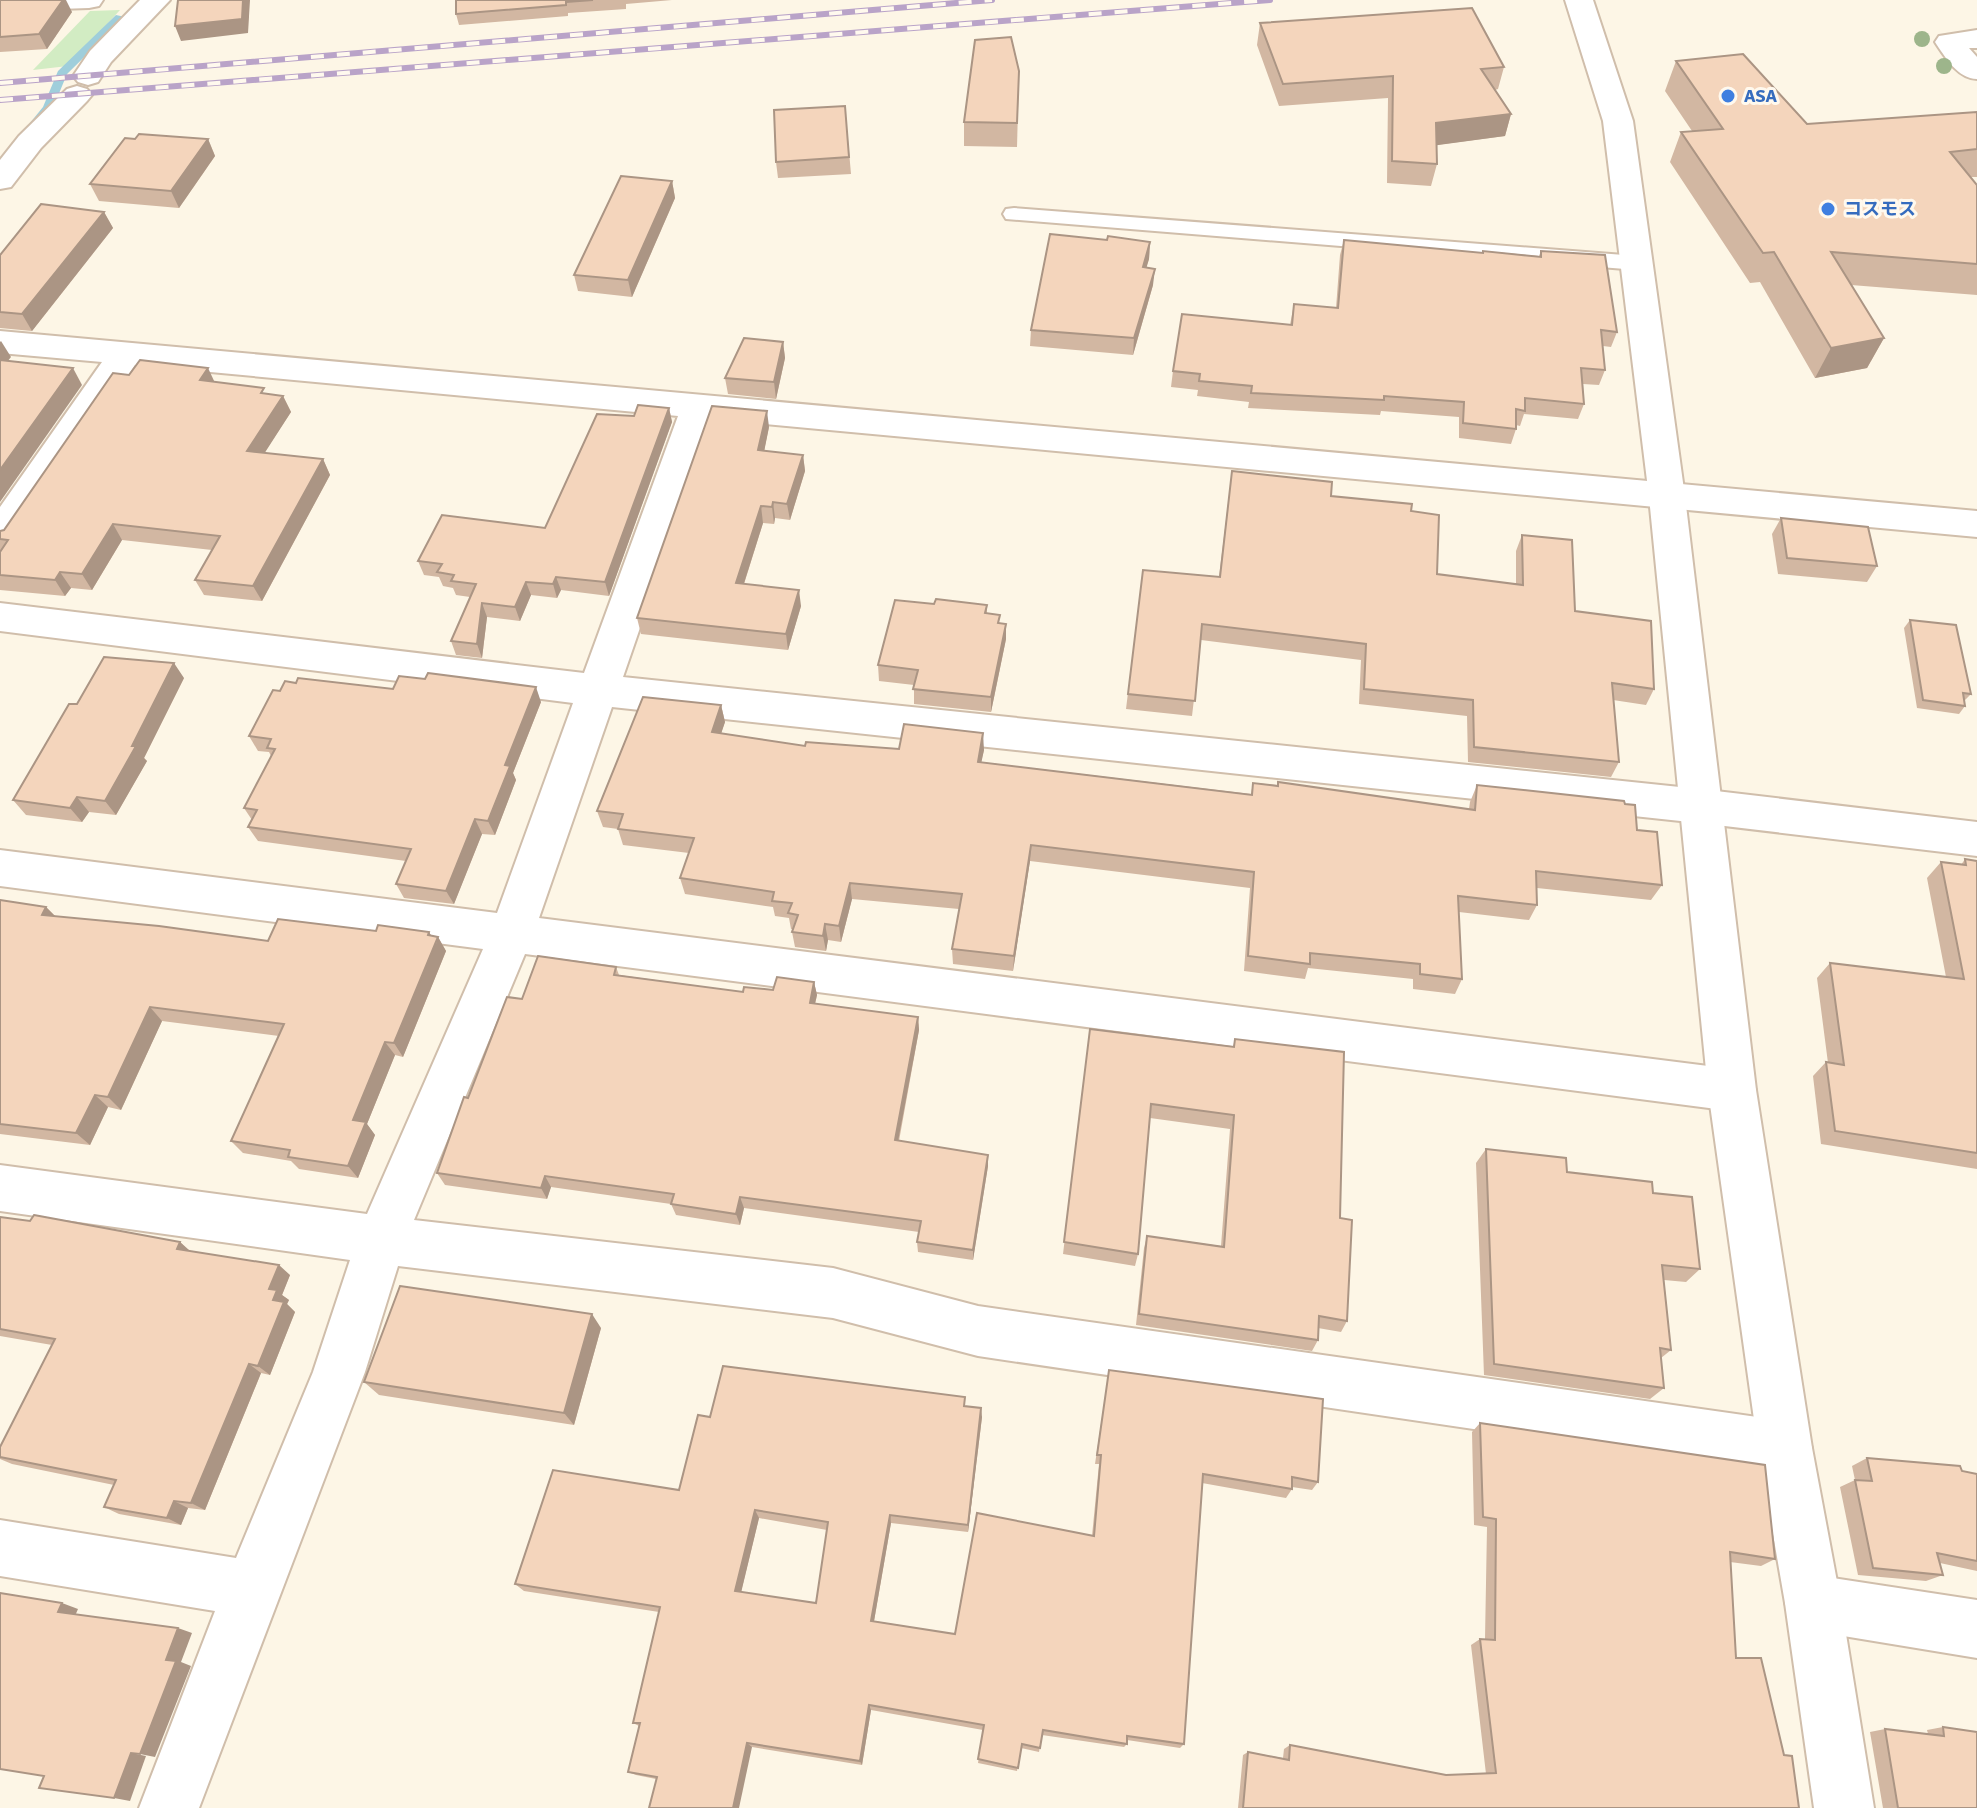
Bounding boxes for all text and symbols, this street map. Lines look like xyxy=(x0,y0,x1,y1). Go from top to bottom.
place label: ASA xyxy=(1744,85,1778,107)
marker: ASA xyxy=(1719,87,1737,105)
place label: コスモス xyxy=(1844,198,1916,220)
marker: コスモス xyxy=(1819,200,1837,218)

